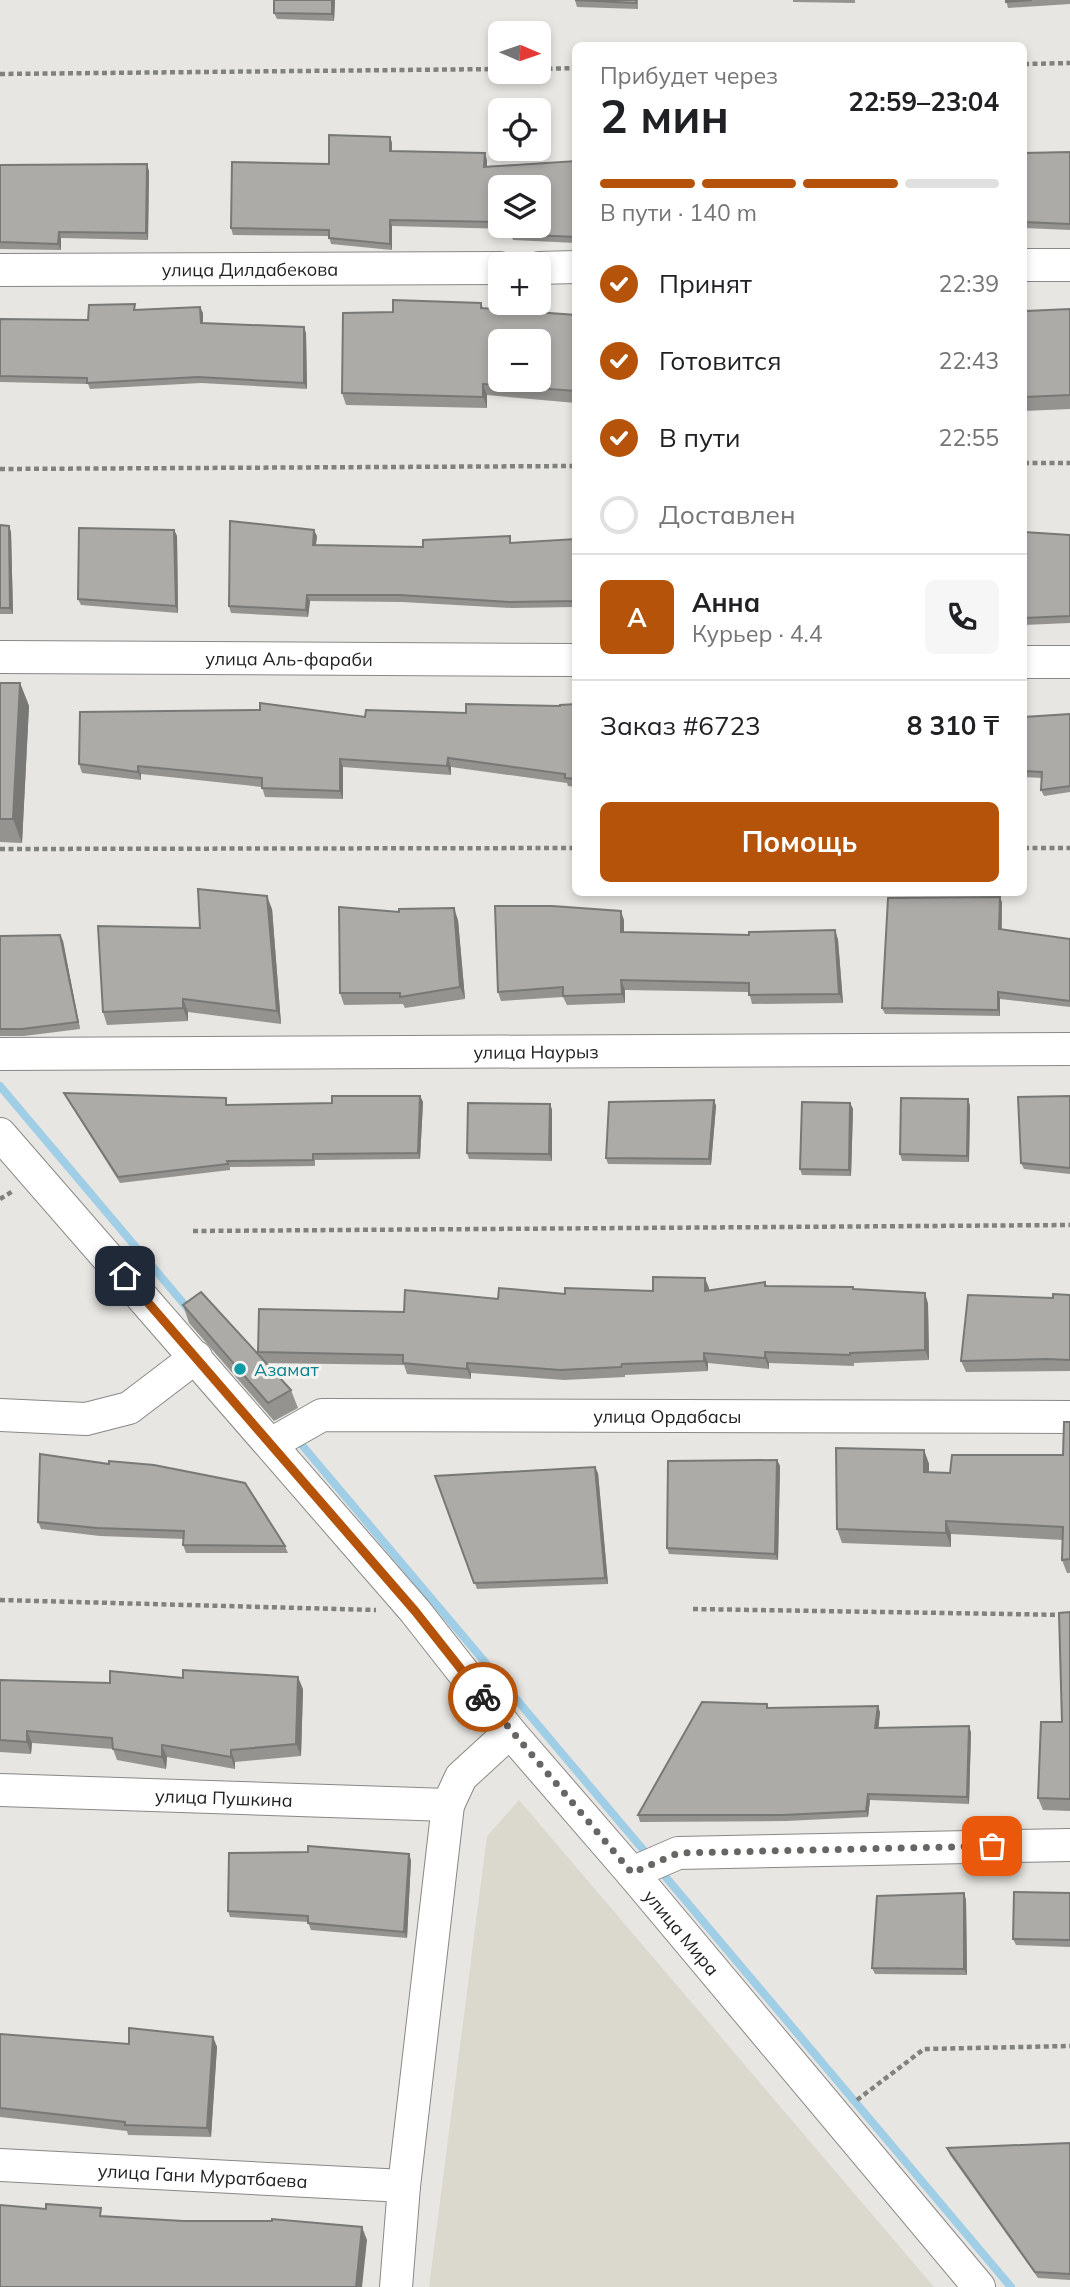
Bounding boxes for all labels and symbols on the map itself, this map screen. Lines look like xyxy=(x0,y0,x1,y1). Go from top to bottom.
north arrow xyxy=(488,21,551,84)
street label: улица Дилдабекова xyxy=(162,257,338,281)
street label: улица Аль-фараби xyxy=(205,647,373,670)
street label: улица Наурыз xyxy=(473,1040,599,1063)
pin xyxy=(95,1246,155,1306)
place label: Азамат xyxy=(254,1358,319,1381)
marker: Азамат xyxy=(232,1361,248,1377)
street label: улица Ордабасы xyxy=(593,1404,741,1428)
courier xyxy=(448,1662,518,1732)
street label: улица Пушкина xyxy=(155,1784,293,1811)
pin xyxy=(962,1816,1022,1876)
street label: улица Мира xyxy=(639,1885,724,1980)
street label: улица Гани Муратбаева xyxy=(97,2159,308,2192)

